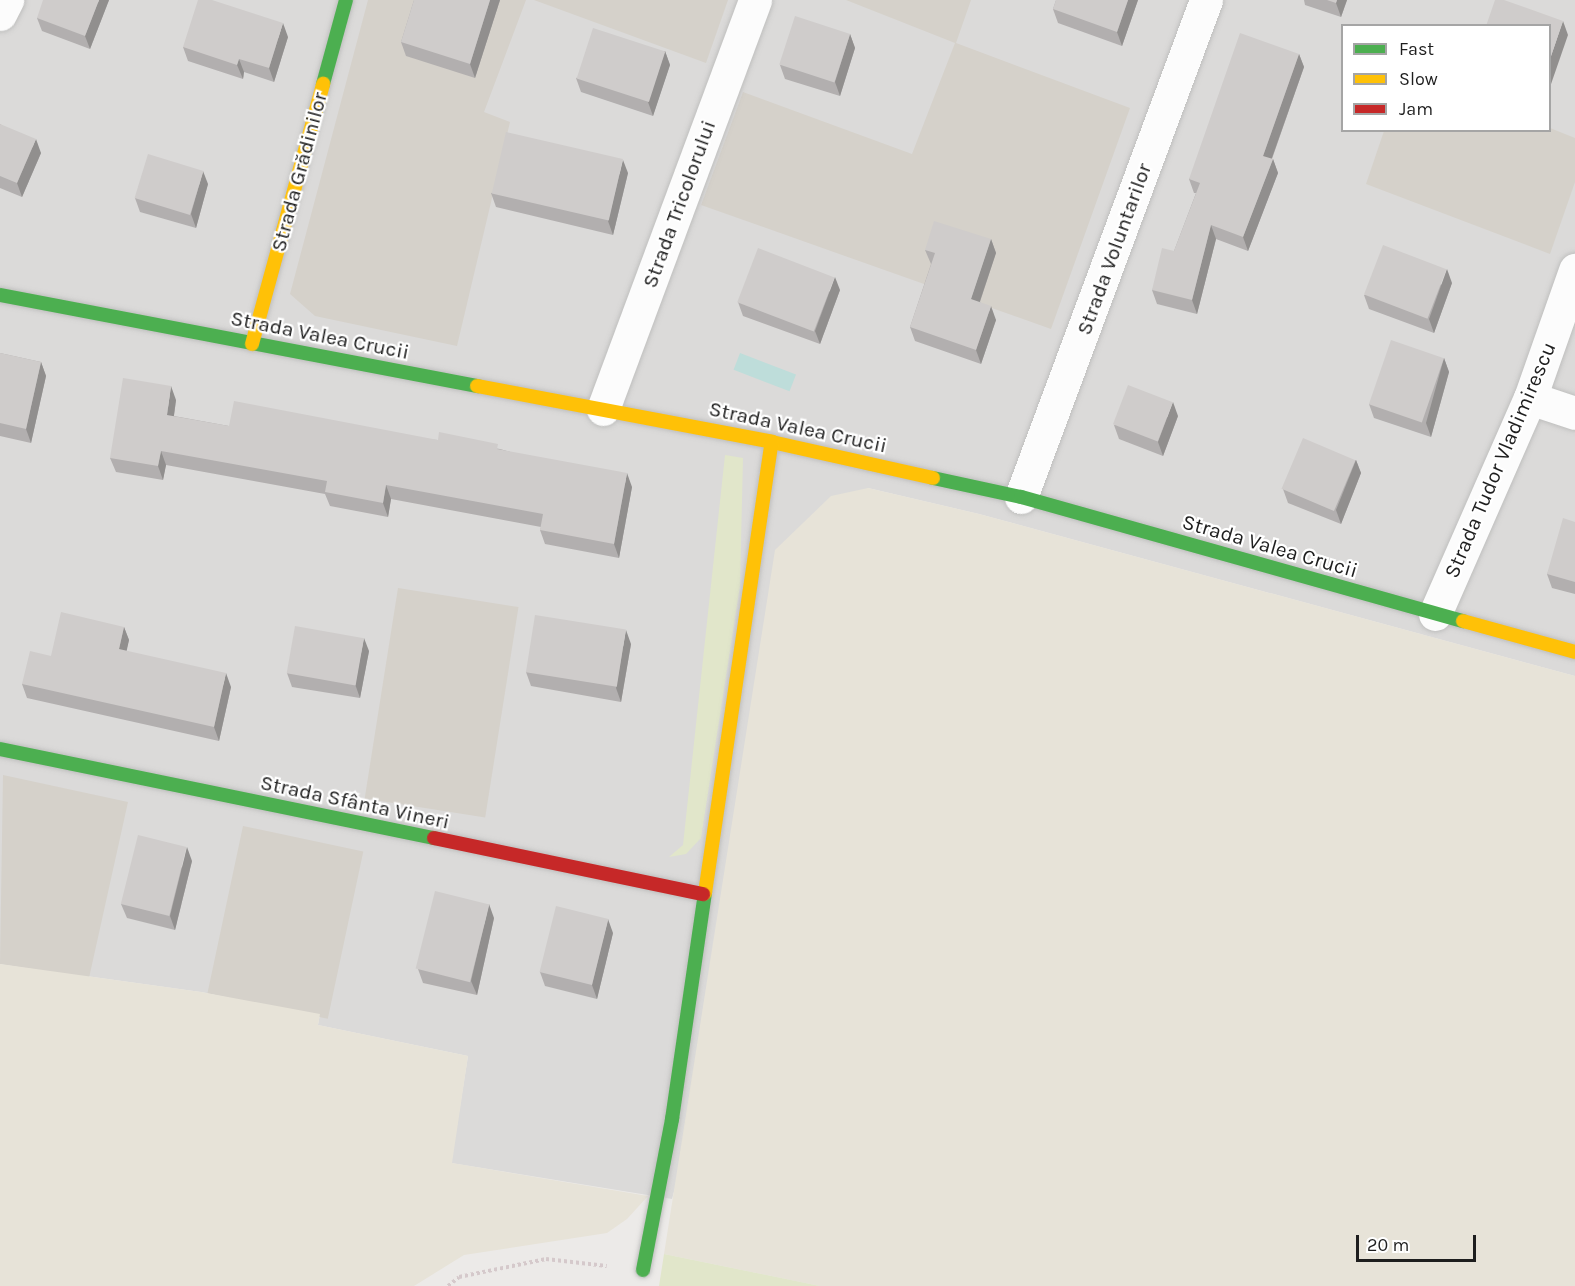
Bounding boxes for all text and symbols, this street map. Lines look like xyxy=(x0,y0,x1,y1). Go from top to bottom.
legend xyxy=(1341,24,1551,132)
text: Fast xyxy=(1399,38,1434,60)
text: Slow xyxy=(1399,68,1438,90)
street label: Strada Grădinilor xyxy=(266,90,332,254)
text: Jam xyxy=(1399,98,1433,120)
street label: Strada Tricolorului xyxy=(637,117,721,291)
street label: Strada Voluntarilor xyxy=(1071,160,1157,338)
street label: Strada Valea Crucii xyxy=(229,305,411,365)
street label: Strada Tudor Vladimirescu xyxy=(1439,338,1561,582)
street label: Strada Valea Crucii xyxy=(707,396,889,458)
street label: Strada Valea Crucii xyxy=(1179,509,1361,583)
street label: Strada Sfânta Vineri xyxy=(258,770,452,834)
scale bar xyxy=(1359,1223,1479,1261)
text: 20 m xyxy=(1367,1234,1409,1256)

